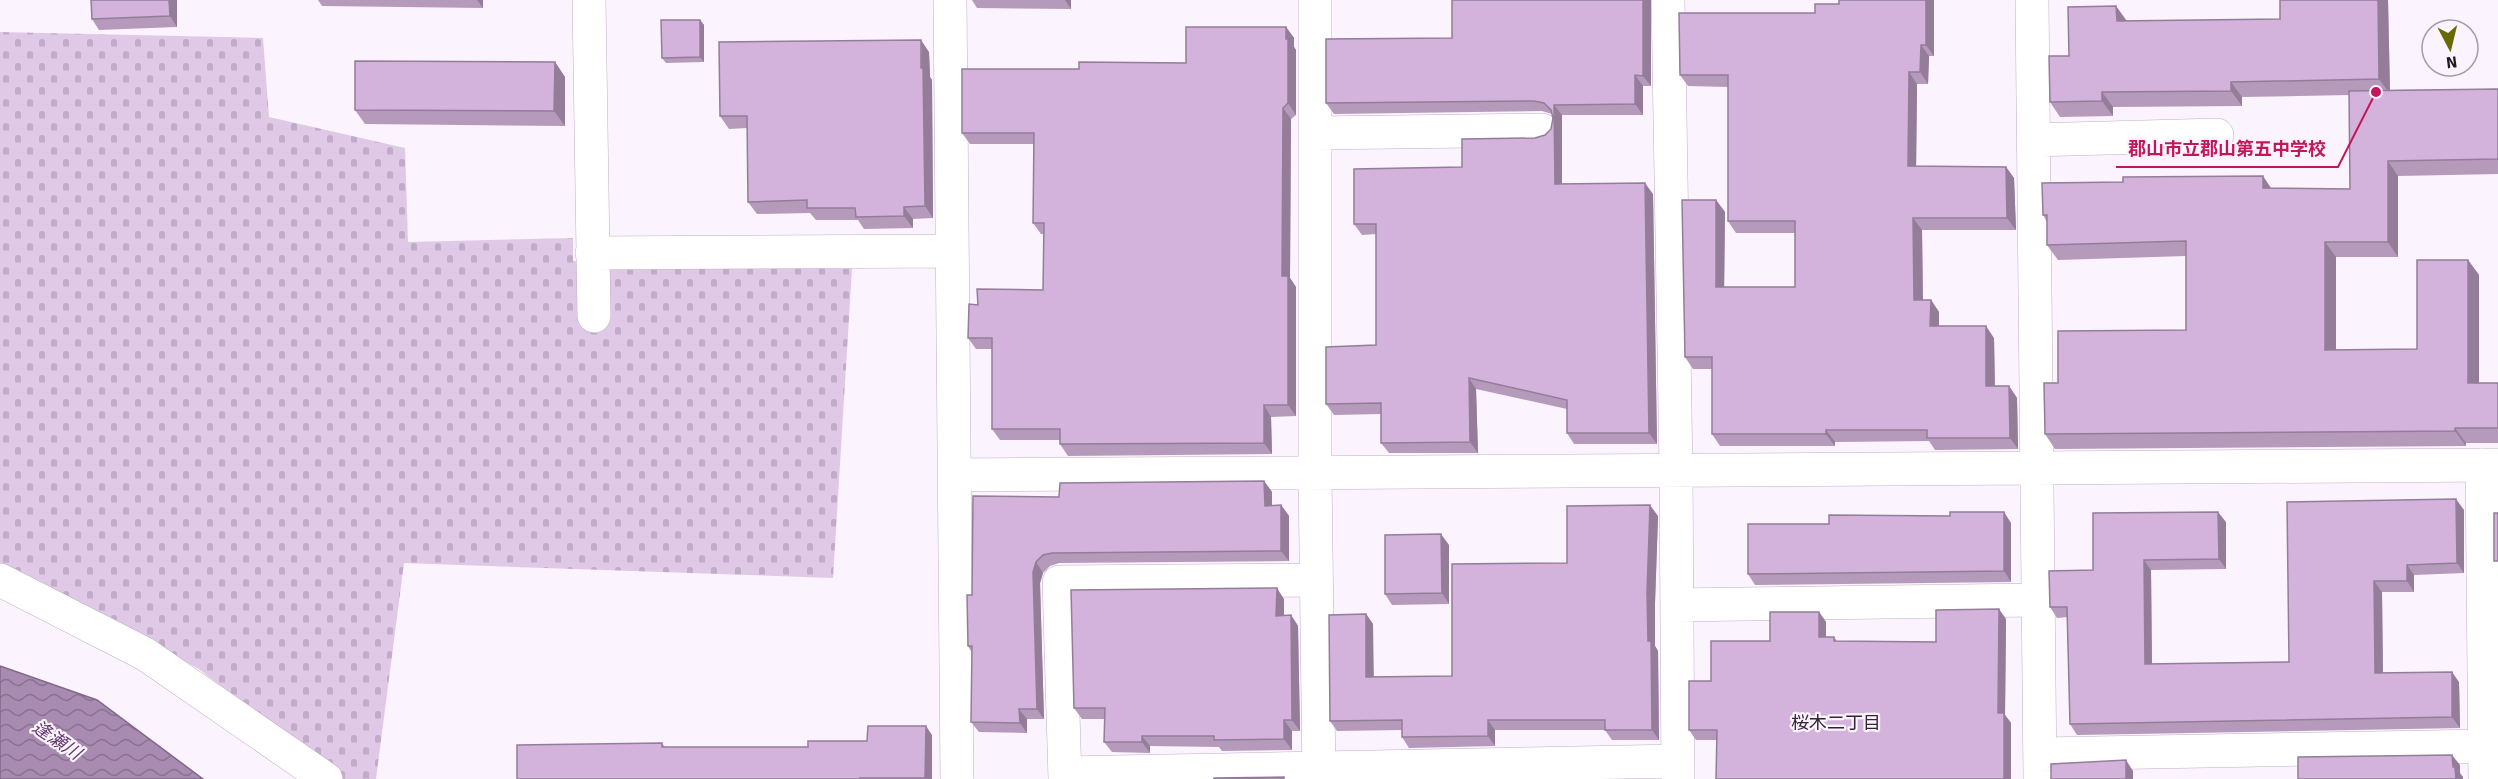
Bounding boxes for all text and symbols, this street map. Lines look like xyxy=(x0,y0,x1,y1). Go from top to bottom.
north arrow xyxy=(2420,18,2480,78)
text: N xyxy=(2445,51,2458,72)
callout: 郡山市立郡山第五中学校 xyxy=(2116,131,2338,167)
text: 郡山市立郡山第五中学校 xyxy=(2128,138,2326,160)
district label: 桜木二丁目 xyxy=(1791,712,1881,734)
water label: 逢瀬川 xyxy=(28,716,87,765)

